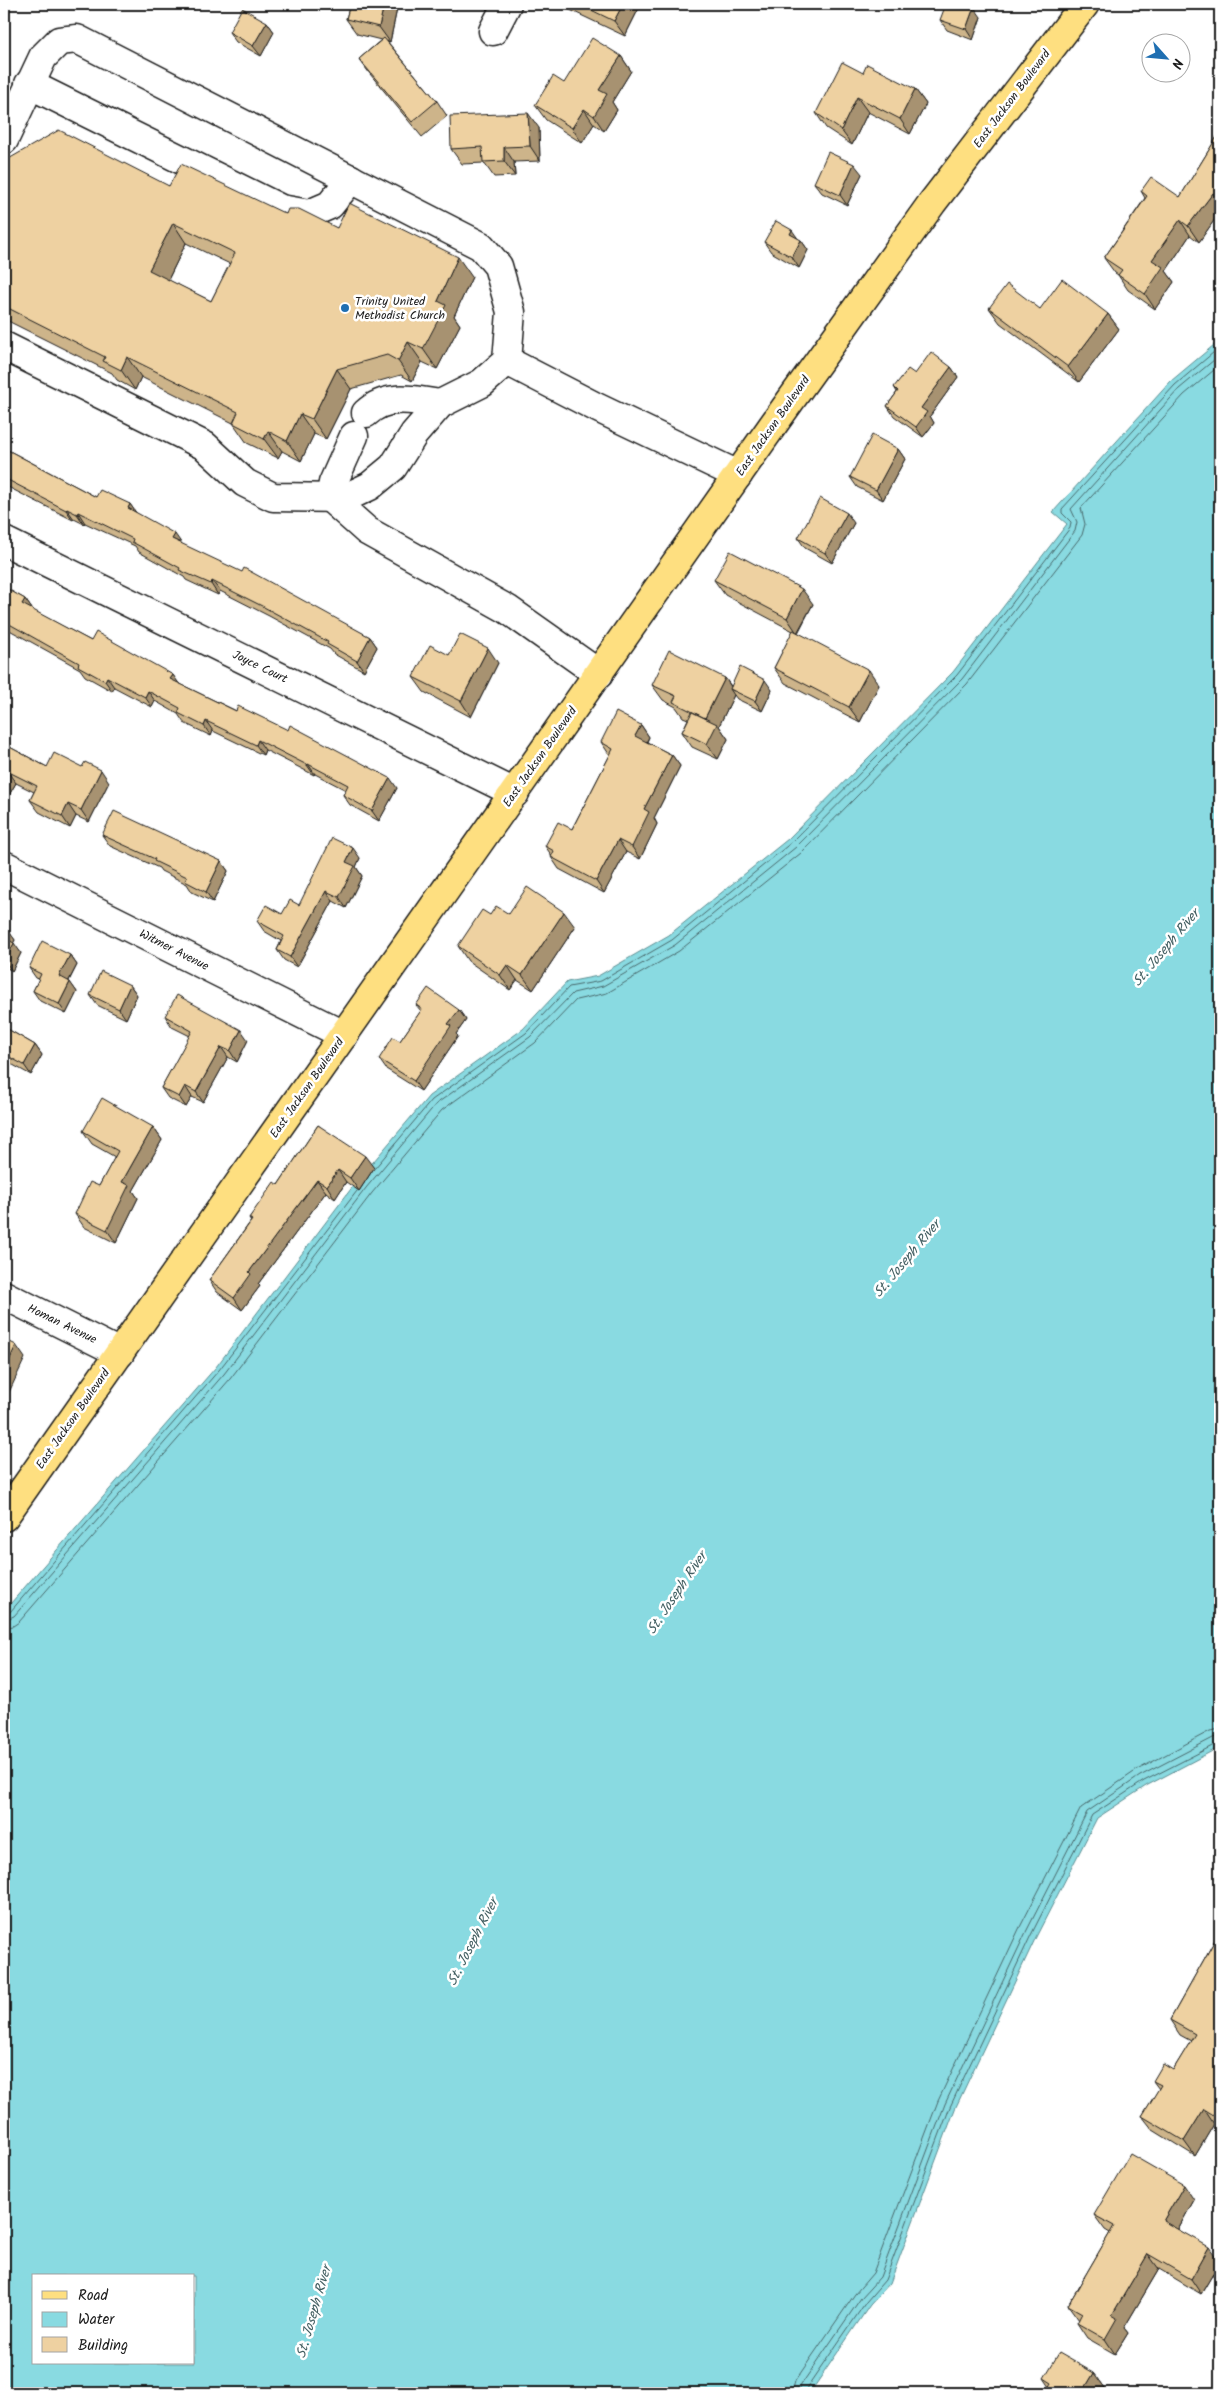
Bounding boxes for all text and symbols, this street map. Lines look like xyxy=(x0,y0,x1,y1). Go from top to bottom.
north arrow xyxy=(1142,32,1192,82)
street label: East Jackson Boulevard xyxy=(969,45,1056,152)
text: N xyxy=(1165,55,1189,73)
place label: Trinity United Methodist Church xyxy=(355,292,445,325)
marker: Trinity United Methodist Church xyxy=(339,302,351,314)
street label: East Jackson Boulevard xyxy=(731,371,815,480)
street label: Joyce Court xyxy=(229,645,291,689)
street label: East Jackson Boulevard xyxy=(498,702,582,811)
water label: St. Joseph River xyxy=(1127,902,1207,991)
street label: Witmer Avenue xyxy=(136,924,213,976)
street label: East Jackson Boulevard xyxy=(265,1033,349,1142)
water label: St. Joseph River xyxy=(868,1213,948,1302)
street label: Homan Avenue xyxy=(24,1299,100,1349)
street label: East Jackson Boulevard xyxy=(31,1364,115,1473)
water label: St. Joseph River xyxy=(641,1545,715,1639)
water label: St. Joseph River xyxy=(442,1892,506,1989)
water label: St. Joseph River xyxy=(290,2260,339,2361)
legend xyxy=(32,2274,195,2364)
text: Road xyxy=(78,2284,109,2308)
text: Water xyxy=(78,2308,115,2332)
text: Building xyxy=(78,2334,128,2358)

